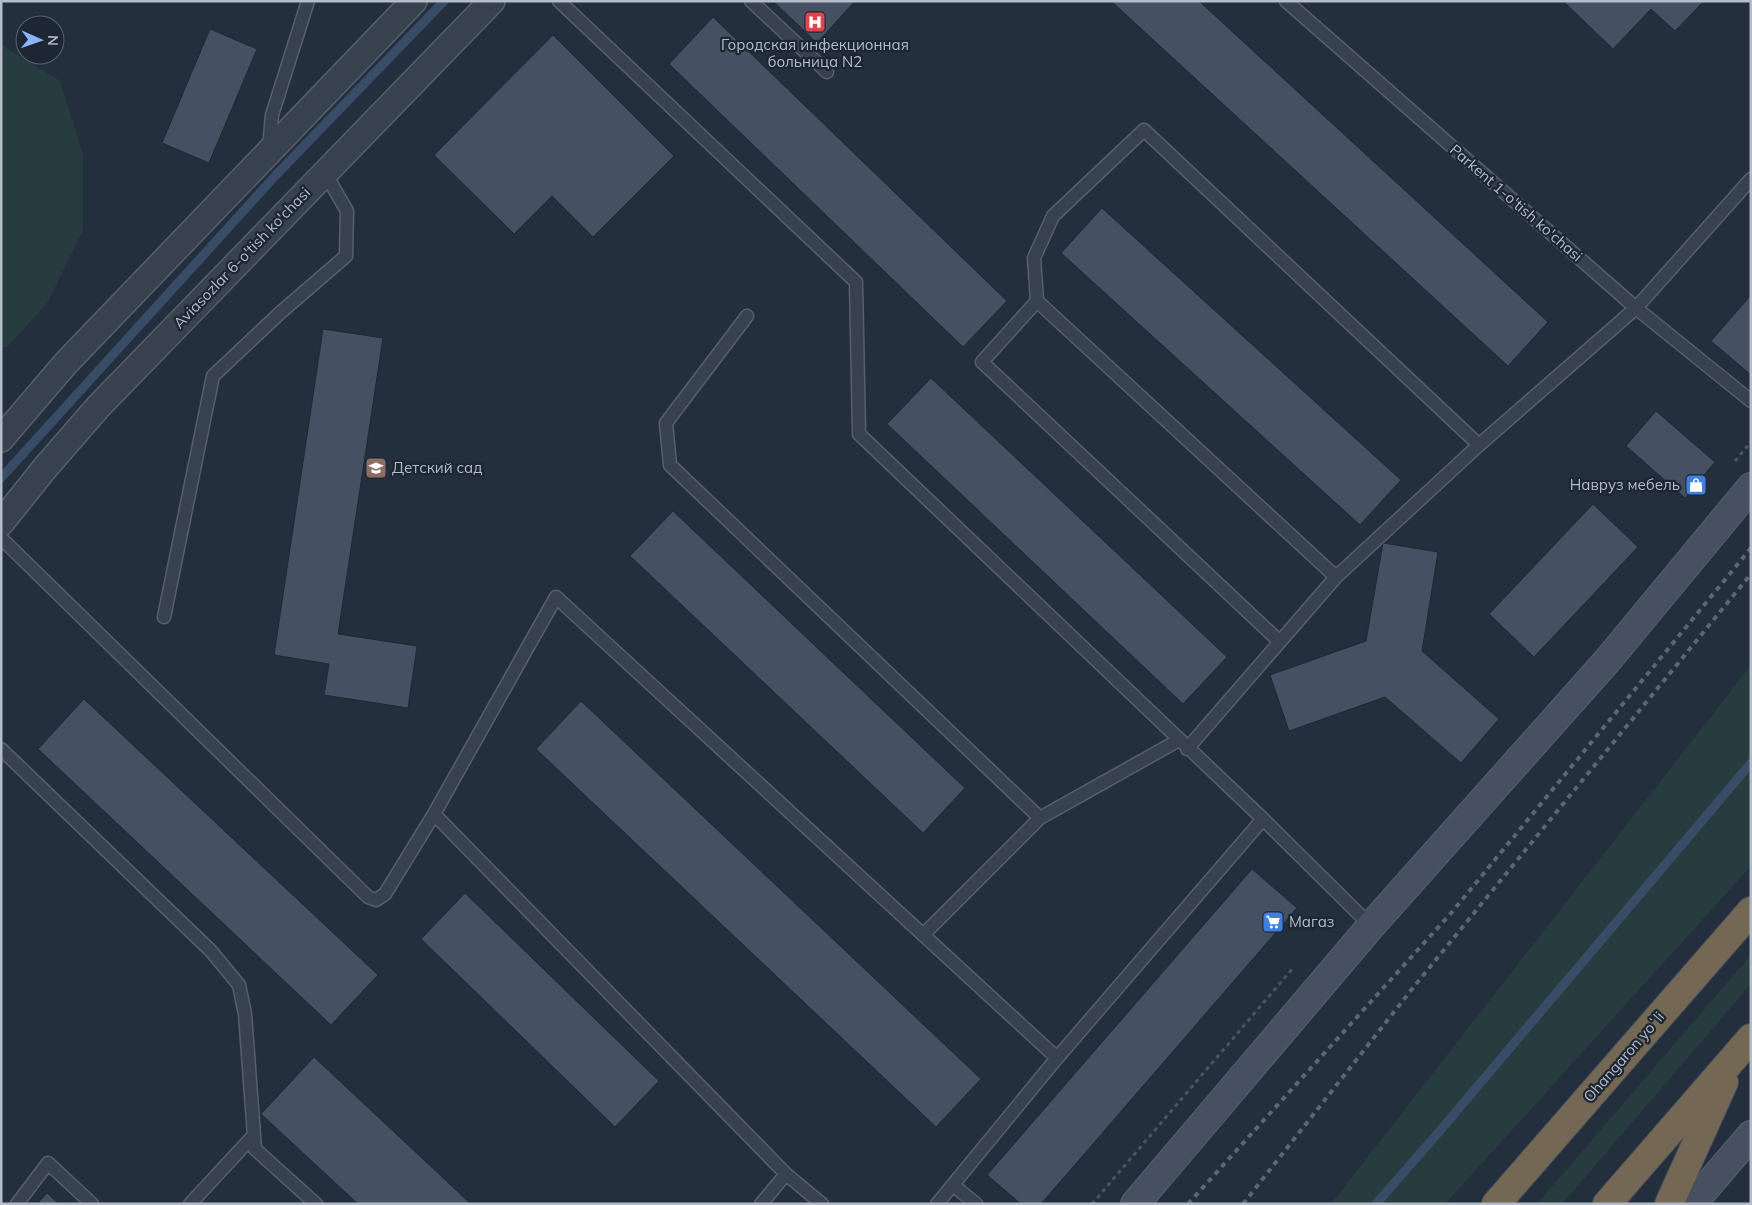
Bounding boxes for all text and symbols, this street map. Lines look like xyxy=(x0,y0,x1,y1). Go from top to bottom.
hospital icon: Городская инфекционная больница N2 xyxy=(803,10,827,34)
north arrow xyxy=(15,15,65,65)
text: N xyxy=(44,35,62,46)
place label: Городская инфекционная больница N2 xyxy=(721,35,909,71)
street label: Parkent 1-o'tish ko'chasi xyxy=(1446,140,1587,265)
street label: Aviasozlar 6-o'tish ko'chasi xyxy=(169,183,314,332)
school or university icon: Детский сад xyxy=(364,456,388,480)
place label: Детский сад xyxy=(392,458,482,477)
shop icon: Навруз мебель xyxy=(1684,473,1708,497)
place label: Навруз мебель xyxy=(1570,475,1680,494)
supermarket icon: Магаз xyxy=(1261,910,1285,934)
place label: Магаз xyxy=(1289,912,1334,931)
street label: Ohangaron yoʻli xyxy=(1579,1007,1668,1106)

